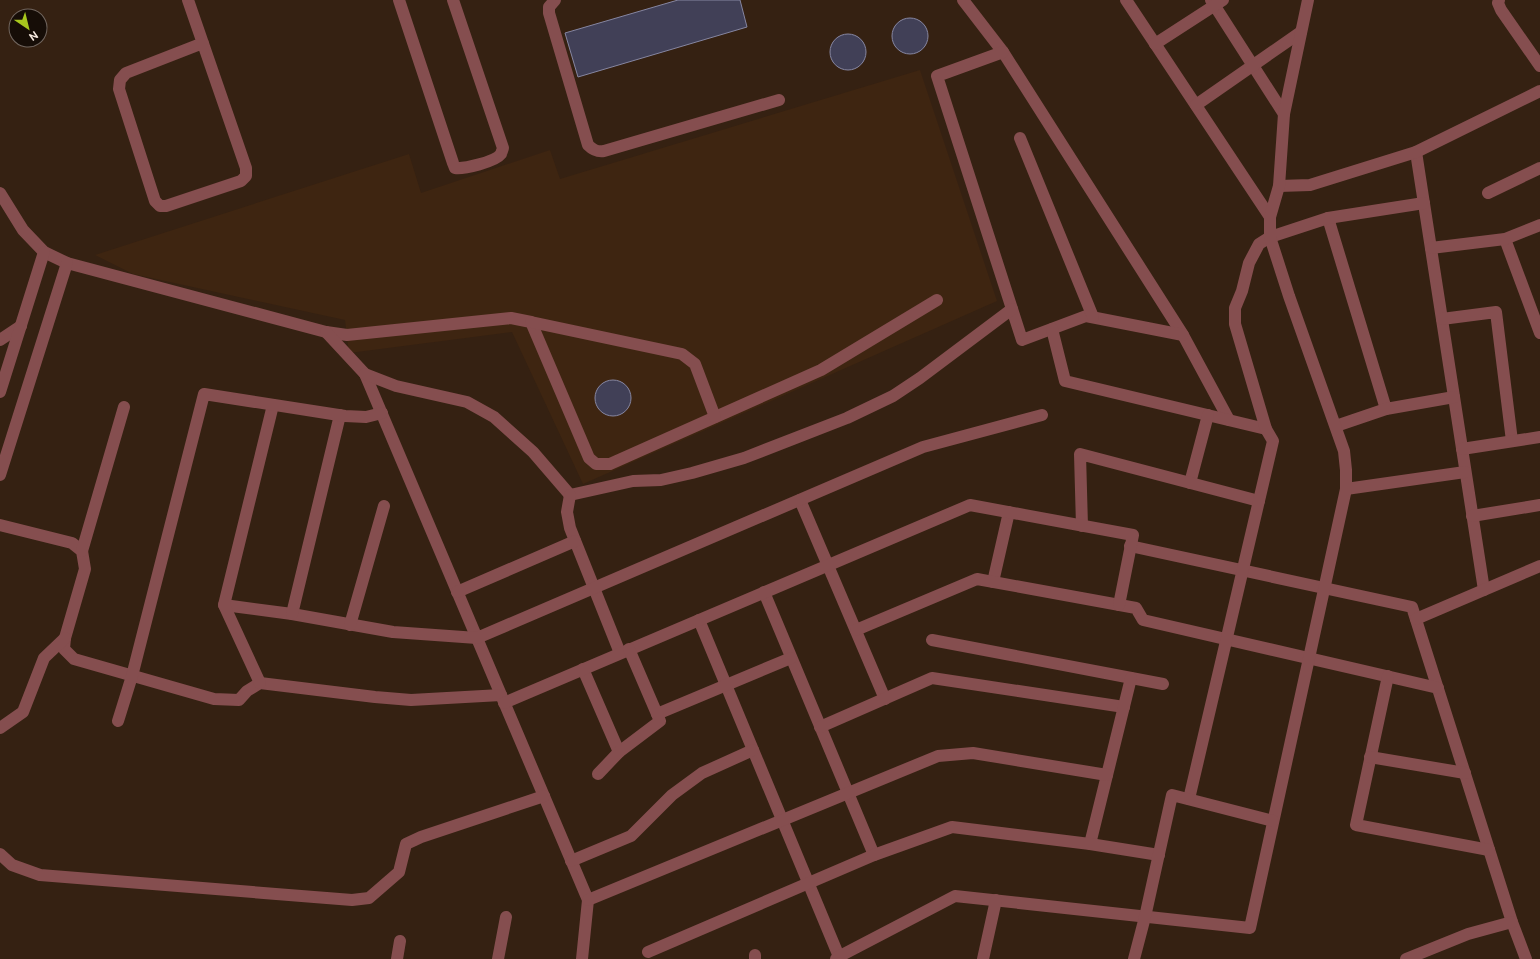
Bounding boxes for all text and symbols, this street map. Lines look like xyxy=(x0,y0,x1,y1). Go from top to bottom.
north arrow xyxy=(8,8,48,48)
text: N xyxy=(27,29,41,43)

